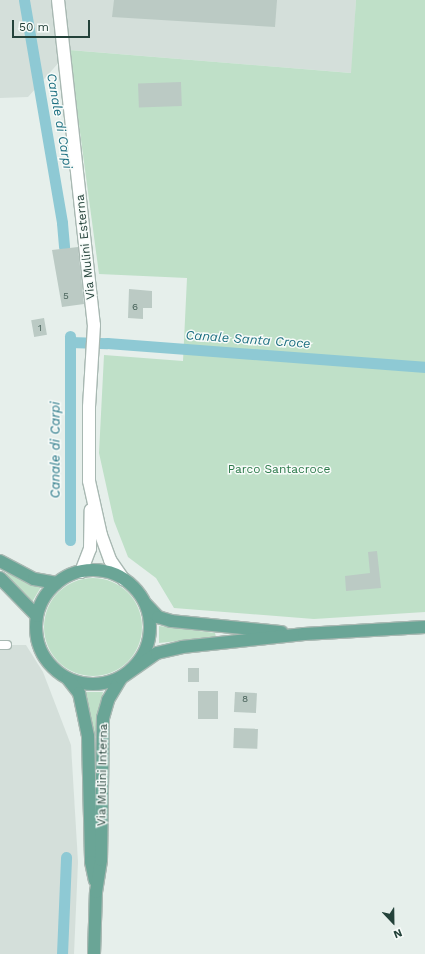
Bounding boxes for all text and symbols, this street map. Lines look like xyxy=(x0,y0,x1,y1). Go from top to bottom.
scale bar xyxy=(14,12,92,38)
text: 50 m xyxy=(19,20,49,34)
water label: Canale di Carpi xyxy=(43,72,75,170)
street label: Via Mulini Esterna xyxy=(73,194,99,300)
house number: 5 xyxy=(63,290,69,302)
house number: 6 xyxy=(132,301,138,313)
house number: 1 xyxy=(38,322,42,334)
water label: Canale Santa Croce xyxy=(185,328,311,352)
water label: Canale di Carpi xyxy=(48,402,64,498)
park label: Parco Santacroce xyxy=(228,463,330,477)
house number: 8 xyxy=(242,693,248,705)
street label: Via Mulini Interna xyxy=(95,723,111,827)
north arrow xyxy=(373,902,413,942)
text: N xyxy=(391,926,404,941)

